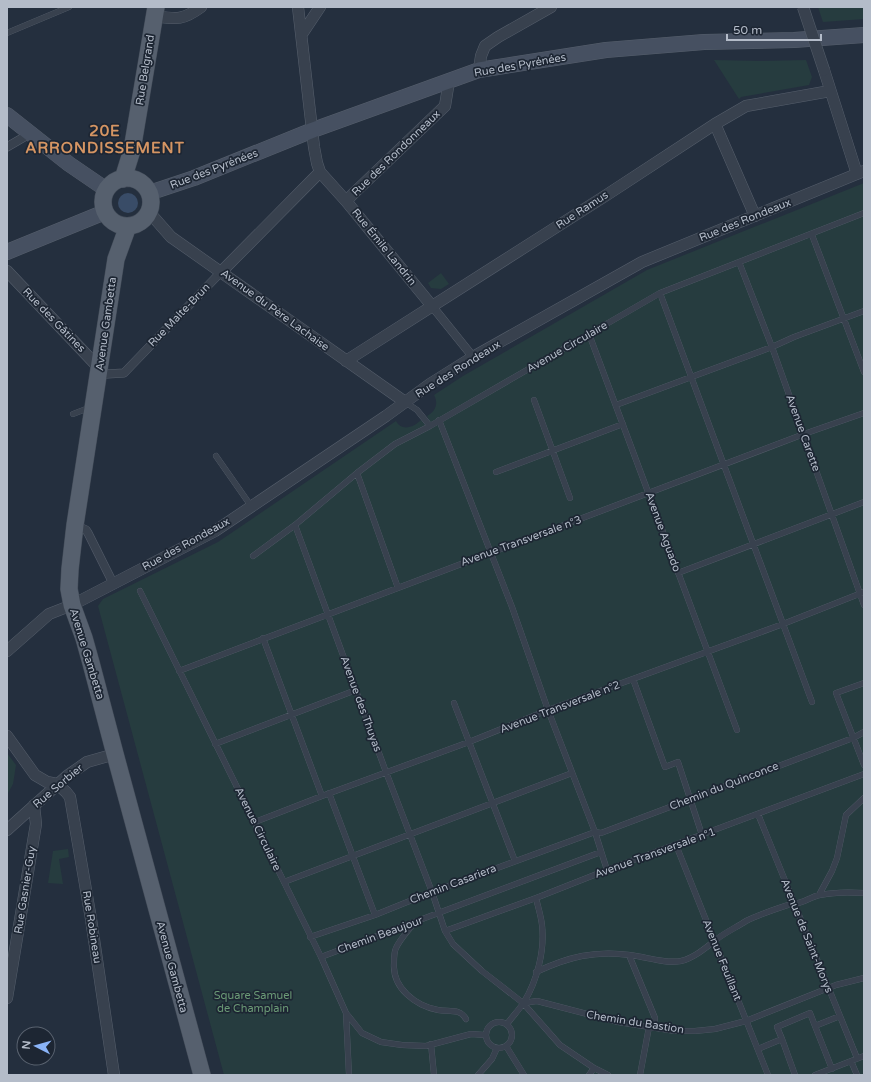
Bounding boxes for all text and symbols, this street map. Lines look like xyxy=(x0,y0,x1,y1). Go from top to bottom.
scale bar xyxy=(727,16,821,42)
text: 50 m xyxy=(733,23,762,37)
street label: Rue Belgrand xyxy=(133,34,157,106)
street label: Rue des Pyrénées xyxy=(473,51,567,79)
street label: Rue des Rondonneaux xyxy=(349,107,443,199)
district label: 20E ARRONDISSEMENT xyxy=(25,122,185,157)
street label: Rue des Pyrénées xyxy=(168,146,260,192)
street label: Rue Ramus xyxy=(553,188,611,232)
street label: Rue des Rondeaux xyxy=(697,196,793,244)
street label: Rue Émile Landrin xyxy=(349,205,420,288)
street label: Avenue du Père Lachaise xyxy=(218,266,332,354)
street label: Avenue Gambetta xyxy=(93,276,119,372)
street label: Rue Malte-Brun xyxy=(145,281,213,349)
street label: Rue des Gâtines xyxy=(20,285,88,355)
street label: Avenue Circulaire xyxy=(524,319,610,375)
street label: Rue des Rondeaux xyxy=(413,338,503,400)
street label: Avenue Carette xyxy=(783,393,823,473)
street label: Avenue Aguado xyxy=(643,490,684,574)
street label: Avenue Transversale n°3 xyxy=(459,513,583,569)
street label: Rue des Rondeaux xyxy=(140,515,232,573)
street label: Avenue Gambetta xyxy=(67,607,107,701)
street label: Avenue des Thuyas xyxy=(338,654,384,754)
street label: Avenue Transversale n°2 xyxy=(498,678,622,736)
street label: Chemin du Quinconce xyxy=(668,759,780,813)
street label: Rue Sorbier xyxy=(30,761,86,811)
street label: Avenue Circulaire xyxy=(232,785,284,873)
street label: Avenue Transversale n°1 xyxy=(593,825,717,881)
street label: Rue Gasnier-Guy xyxy=(12,845,38,935)
street label: Chemin Casariera xyxy=(408,861,498,907)
street label: Avenue de Saint-Morys xyxy=(778,877,836,995)
street label: Rue Robineau xyxy=(80,890,104,964)
street label: Chemin Beaujour xyxy=(335,913,425,956)
street label: Avenue Feuillant xyxy=(700,917,744,1003)
street label: Avenue Gambetta xyxy=(153,920,191,1014)
park label: Square Samuel de Champlain xyxy=(214,989,292,1015)
street label: Chemin du Bastion xyxy=(585,1008,685,1036)
north arrow xyxy=(16,1026,56,1066)
text: N xyxy=(20,1040,33,1050)

